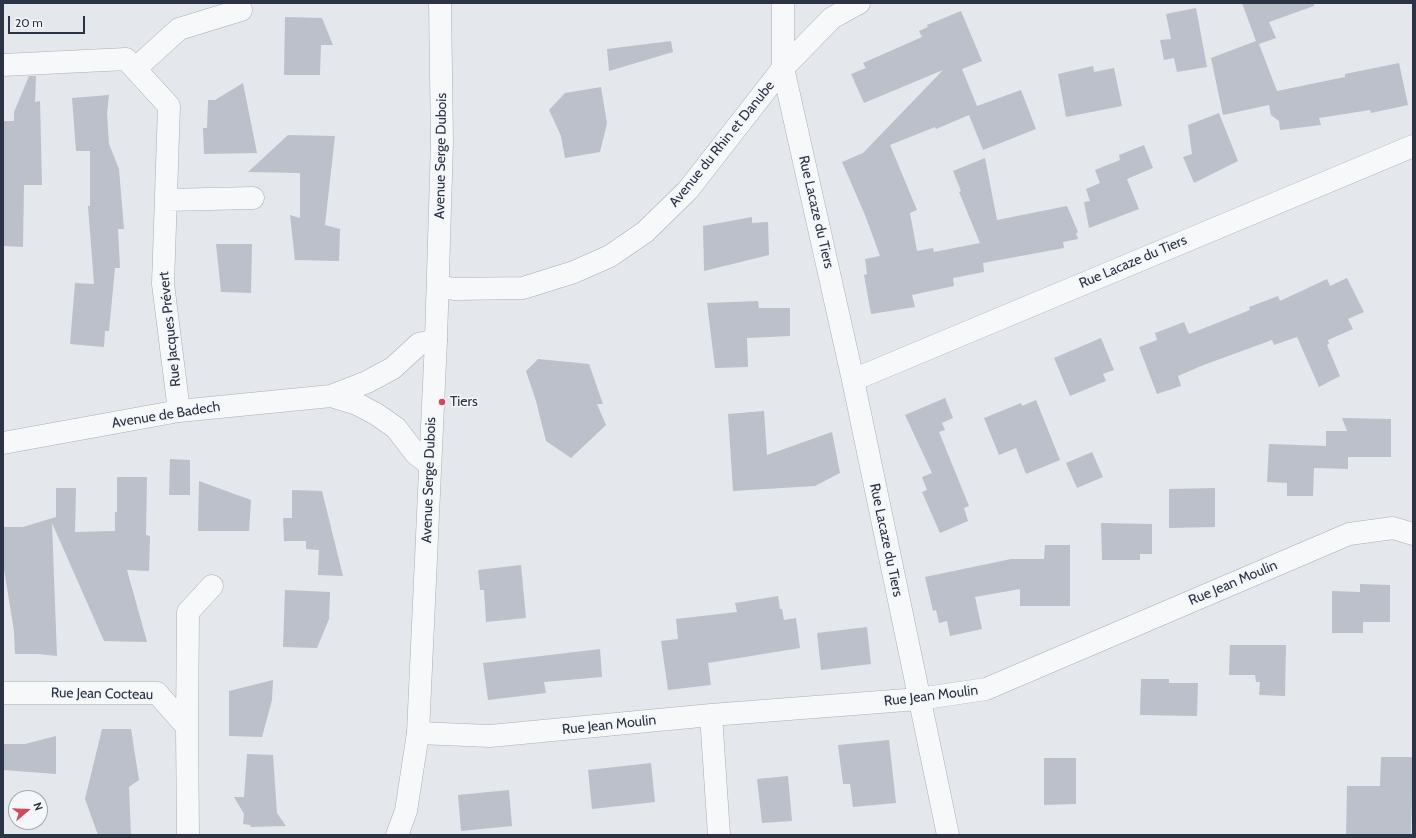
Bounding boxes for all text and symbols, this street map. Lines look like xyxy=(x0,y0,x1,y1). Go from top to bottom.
scale bar xyxy=(10,8,87,34)
text: 20 m xyxy=(15,15,43,30)
street label: Avenue du Rhin et Danube xyxy=(666,77,778,211)
street label: Avenue Serge Dubois xyxy=(432,93,450,219)
street label: Rue Lacaze du Tiers xyxy=(795,154,837,270)
street label: Rue Lacaze du Tiers xyxy=(1077,232,1189,292)
street label: Rue Jacques Prévert xyxy=(156,270,184,388)
place label: Tiers xyxy=(450,394,478,410)
marker: Tiers xyxy=(437,397,447,407)
street label: Avenue de Badech xyxy=(111,398,221,432)
street label: Avenue Serge Dubois xyxy=(418,417,440,543)
street label: Rue Lacaze du Tiers xyxy=(866,482,906,598)
street label: Rue Jean Moulin xyxy=(1186,557,1280,609)
street label: Rue Jean Moulin xyxy=(883,682,979,710)
street label: Rue Jean Cocteau xyxy=(51,685,153,703)
street label: Rue Jean Moulin xyxy=(561,712,657,738)
north arrow xyxy=(8,790,48,830)
text: N xyxy=(31,800,46,812)

